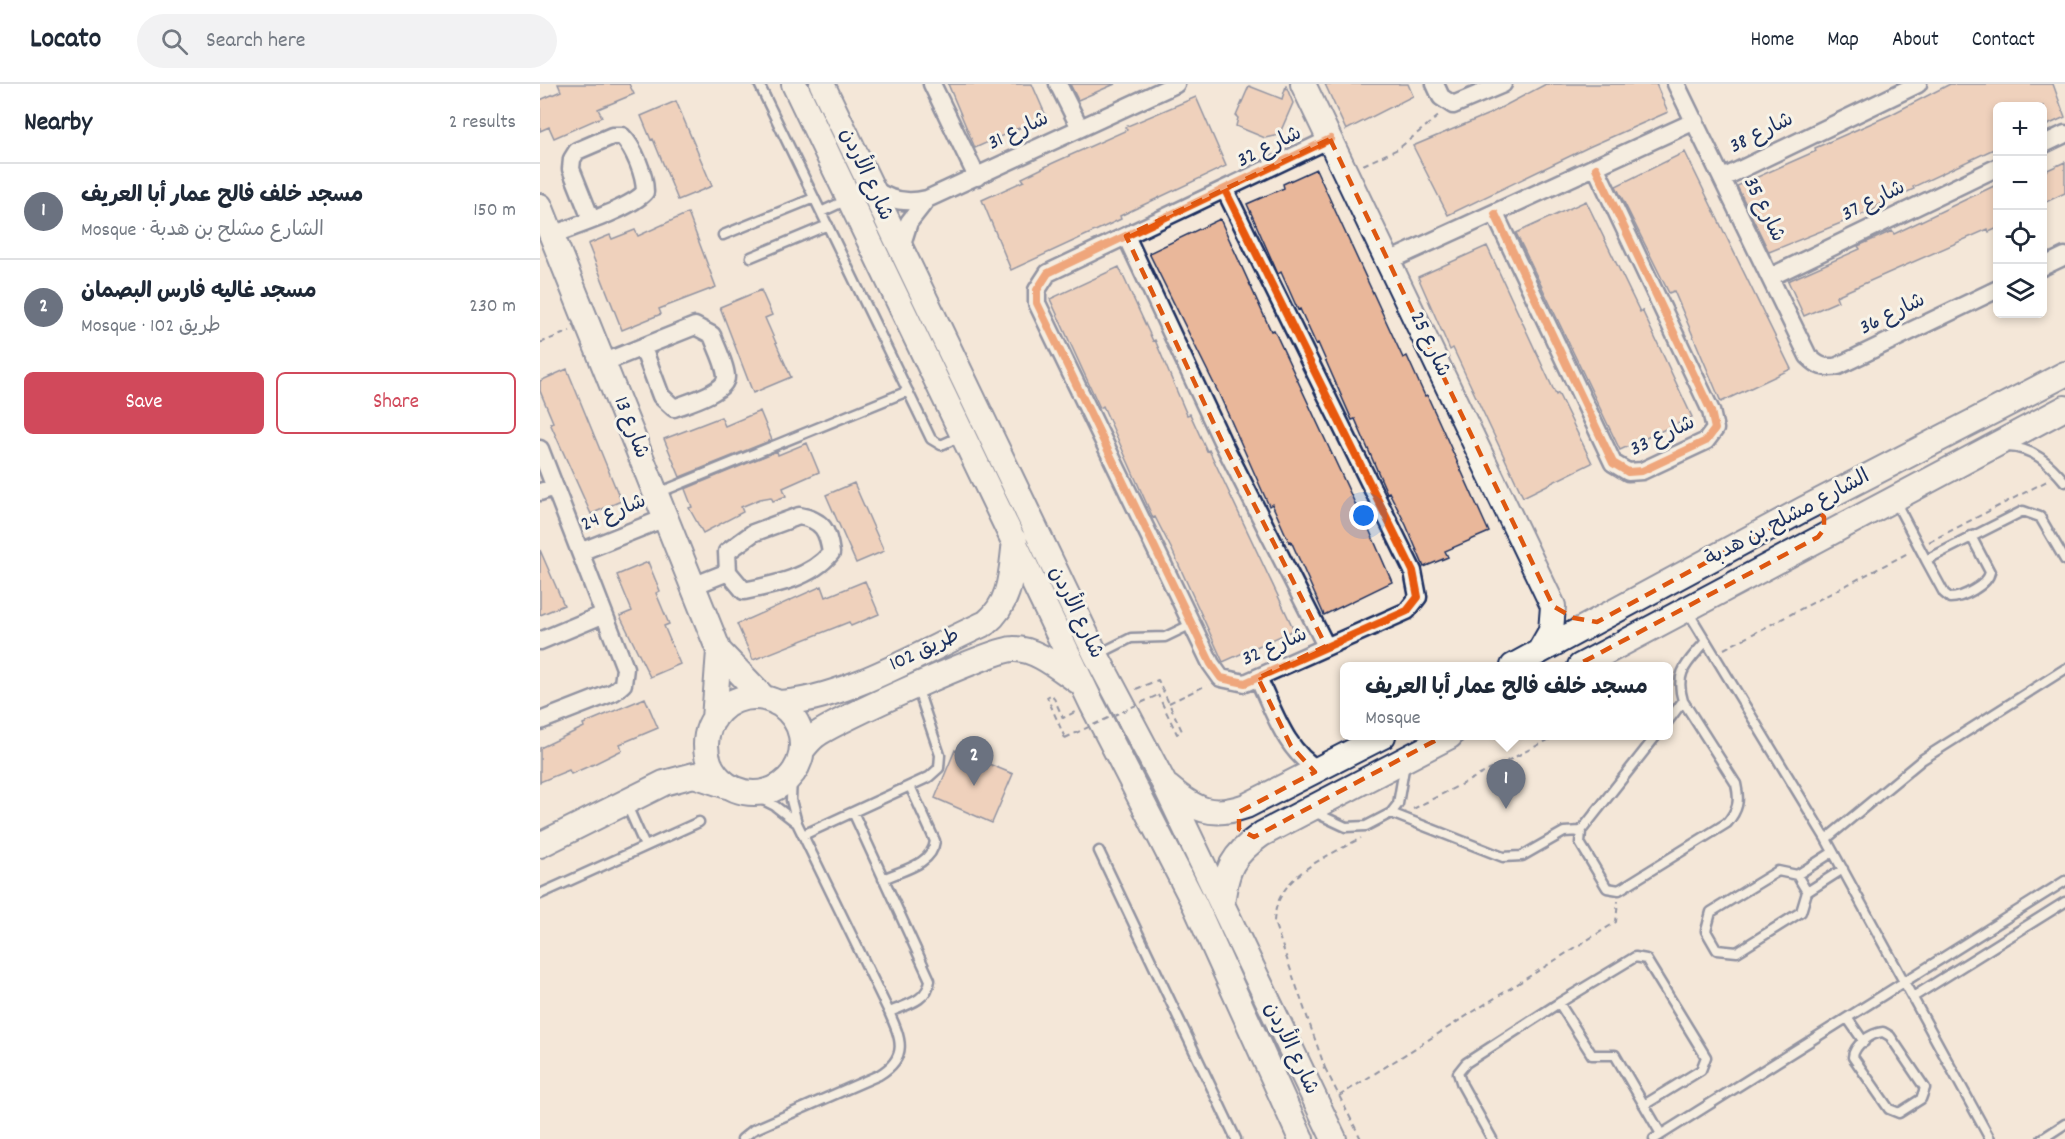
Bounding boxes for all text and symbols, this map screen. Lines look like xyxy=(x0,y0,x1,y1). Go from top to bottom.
search box xyxy=(137,14,557,68)
text: Locato xyxy=(30,21,101,61)
icon: search xyxy=(158,25,191,58)
text: Search here xyxy=(206,26,306,57)
text: Home xyxy=(1750,26,1794,56)
text: Map xyxy=(1827,26,1859,56)
text: About xyxy=(1892,26,1939,56)
text: Contact xyxy=(1972,26,2035,56)
map controls xyxy=(1993,102,2047,318)
button: + xyxy=(1993,102,2047,156)
text: Nearby xyxy=(24,105,92,142)
street label: شارع 31 xyxy=(984,105,1054,159)
street label: شارع 38 xyxy=(1725,106,1799,162)
text: 2 results xyxy=(449,109,516,137)
street label: شارع 32 xyxy=(1233,119,1307,177)
street label: شارع الأردن xyxy=(830,123,901,226)
button: − xyxy=(1993,156,2047,210)
street label: شارع 35 xyxy=(1734,172,1792,248)
street label: شارع 37 xyxy=(1837,174,1911,230)
text: مسجد خلف فالح عمار أبا العريف xyxy=(81,181,363,212)
text: 1 xyxy=(41,197,46,225)
text: 150 m xyxy=(473,197,516,225)
button: locate xyxy=(1993,210,2047,264)
text: Mosque · الشارع مشلح بن هدبة xyxy=(81,217,324,245)
button: layers xyxy=(1993,264,2047,318)
text: مسجد غاليه فارس البصمان xyxy=(81,277,316,308)
street label: شارع 36 xyxy=(1855,286,1931,344)
text: 2 xyxy=(39,293,48,321)
text: 230 m xyxy=(469,293,516,321)
street label: شارع 25 xyxy=(1401,307,1457,383)
text: Mosque · طريق 102 xyxy=(81,313,221,341)
button: Save xyxy=(24,372,264,434)
button: Share xyxy=(276,372,516,434)
street label: شارع 13 xyxy=(604,393,656,463)
street label: شارع 33 xyxy=(1625,409,1701,465)
street label: الشارع مشلح بن هدبة xyxy=(1700,463,1876,575)
street label: شارع 24 xyxy=(577,487,651,541)
your location xyxy=(1349,501,1378,530)
street label: شارع الأردن xyxy=(1040,561,1112,664)
street label: شارع 32 xyxy=(1237,621,1313,675)
street label: طريق 102 xyxy=(885,622,965,680)
popup xyxy=(1340,662,1673,740)
text: مسجد خلف فالح عمار أبا العريف xyxy=(1365,673,1648,704)
text: Mosque xyxy=(1365,705,1421,733)
pin: 2 xyxy=(954,736,994,786)
pin: 1 xyxy=(1486,760,1526,809)
street label: شارع الأردن xyxy=(1255,997,1327,1100)

